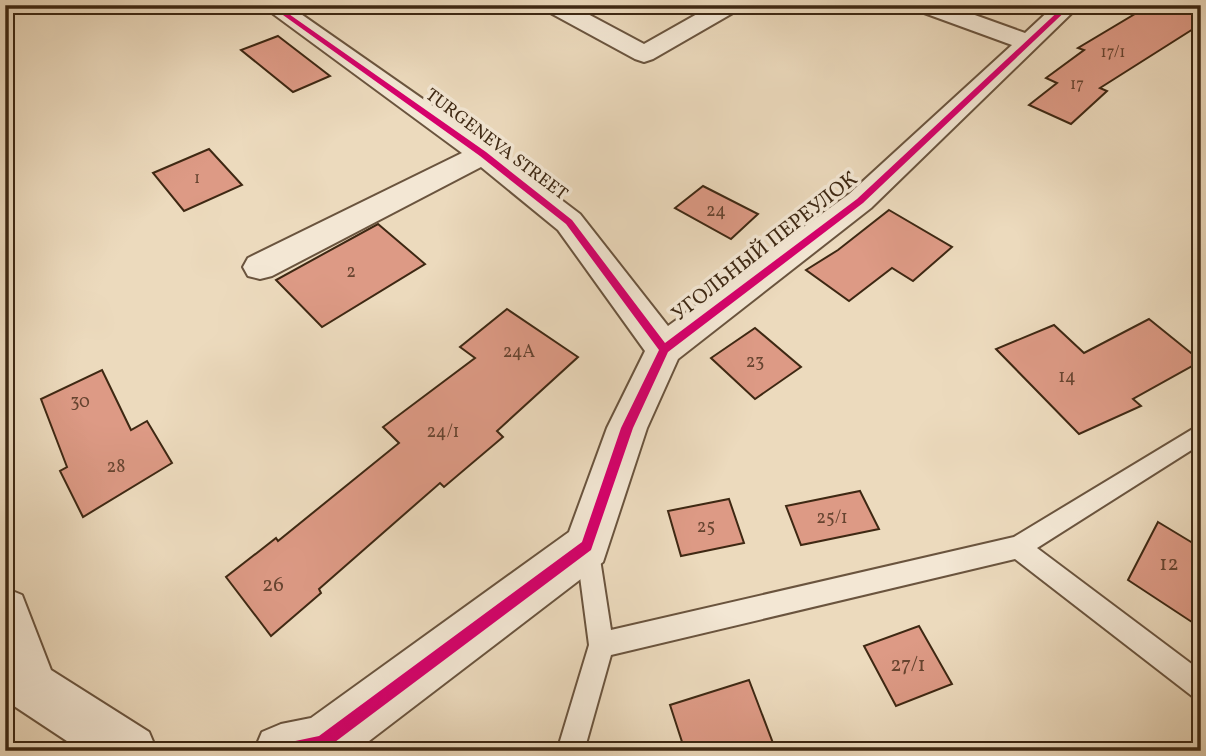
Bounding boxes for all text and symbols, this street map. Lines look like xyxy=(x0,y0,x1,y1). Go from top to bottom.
house number: 17/1 xyxy=(1101,42,1125,64)
house number: 17 xyxy=(1070,74,1084,96)
street label: TURGENEVA STREET xyxy=(420,83,573,207)
street label: УГОЛЬНЫЙ ПЕРЕУЛОК xyxy=(666,165,864,329)
house number: 1 xyxy=(194,168,200,190)
house number: 24 xyxy=(706,199,726,224)
house number: 2 xyxy=(346,260,356,285)
house number: 24А xyxy=(503,340,536,365)
house number: 23 xyxy=(746,350,764,375)
house number: 14 xyxy=(1058,365,1076,390)
house number: 30 xyxy=(70,390,90,415)
house number: 24/1 xyxy=(427,420,459,445)
house number: 28 xyxy=(107,455,125,480)
house number: 25/1 xyxy=(816,506,848,531)
house number: 25 xyxy=(697,515,715,540)
house number: 12 xyxy=(1159,550,1179,579)
house number: 26 xyxy=(262,571,284,600)
house number: 27/1 xyxy=(890,651,926,680)

